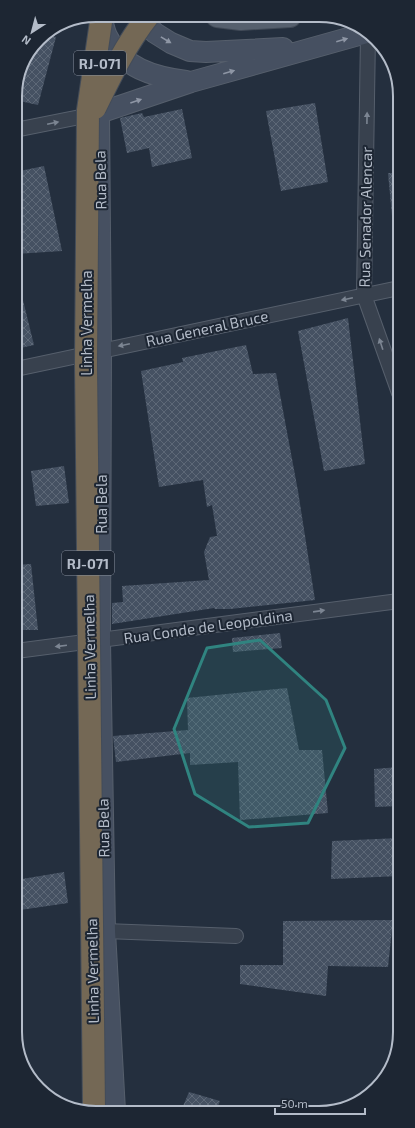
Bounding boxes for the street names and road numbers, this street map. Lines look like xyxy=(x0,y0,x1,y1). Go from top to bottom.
road number: RJ-071 xyxy=(74,51,126,75)
street label: Rua Senador Alencar xyxy=(355,146,375,288)
street label: Rua Bela xyxy=(90,150,110,210)
street label: Linha Vermelha xyxy=(77,270,95,376)
street label: Rua General Bruce xyxy=(144,306,270,350)
street label: Rua Bela xyxy=(92,474,110,534)
road number: RJ-071 xyxy=(62,551,114,575)
street label: Linha Vermelha xyxy=(79,594,99,700)
street label: Rua Conde de Leopoldina xyxy=(122,605,294,647)
street label: Rua Bela xyxy=(93,798,113,858)
street label: Linha Vermelha xyxy=(82,918,102,1024)

